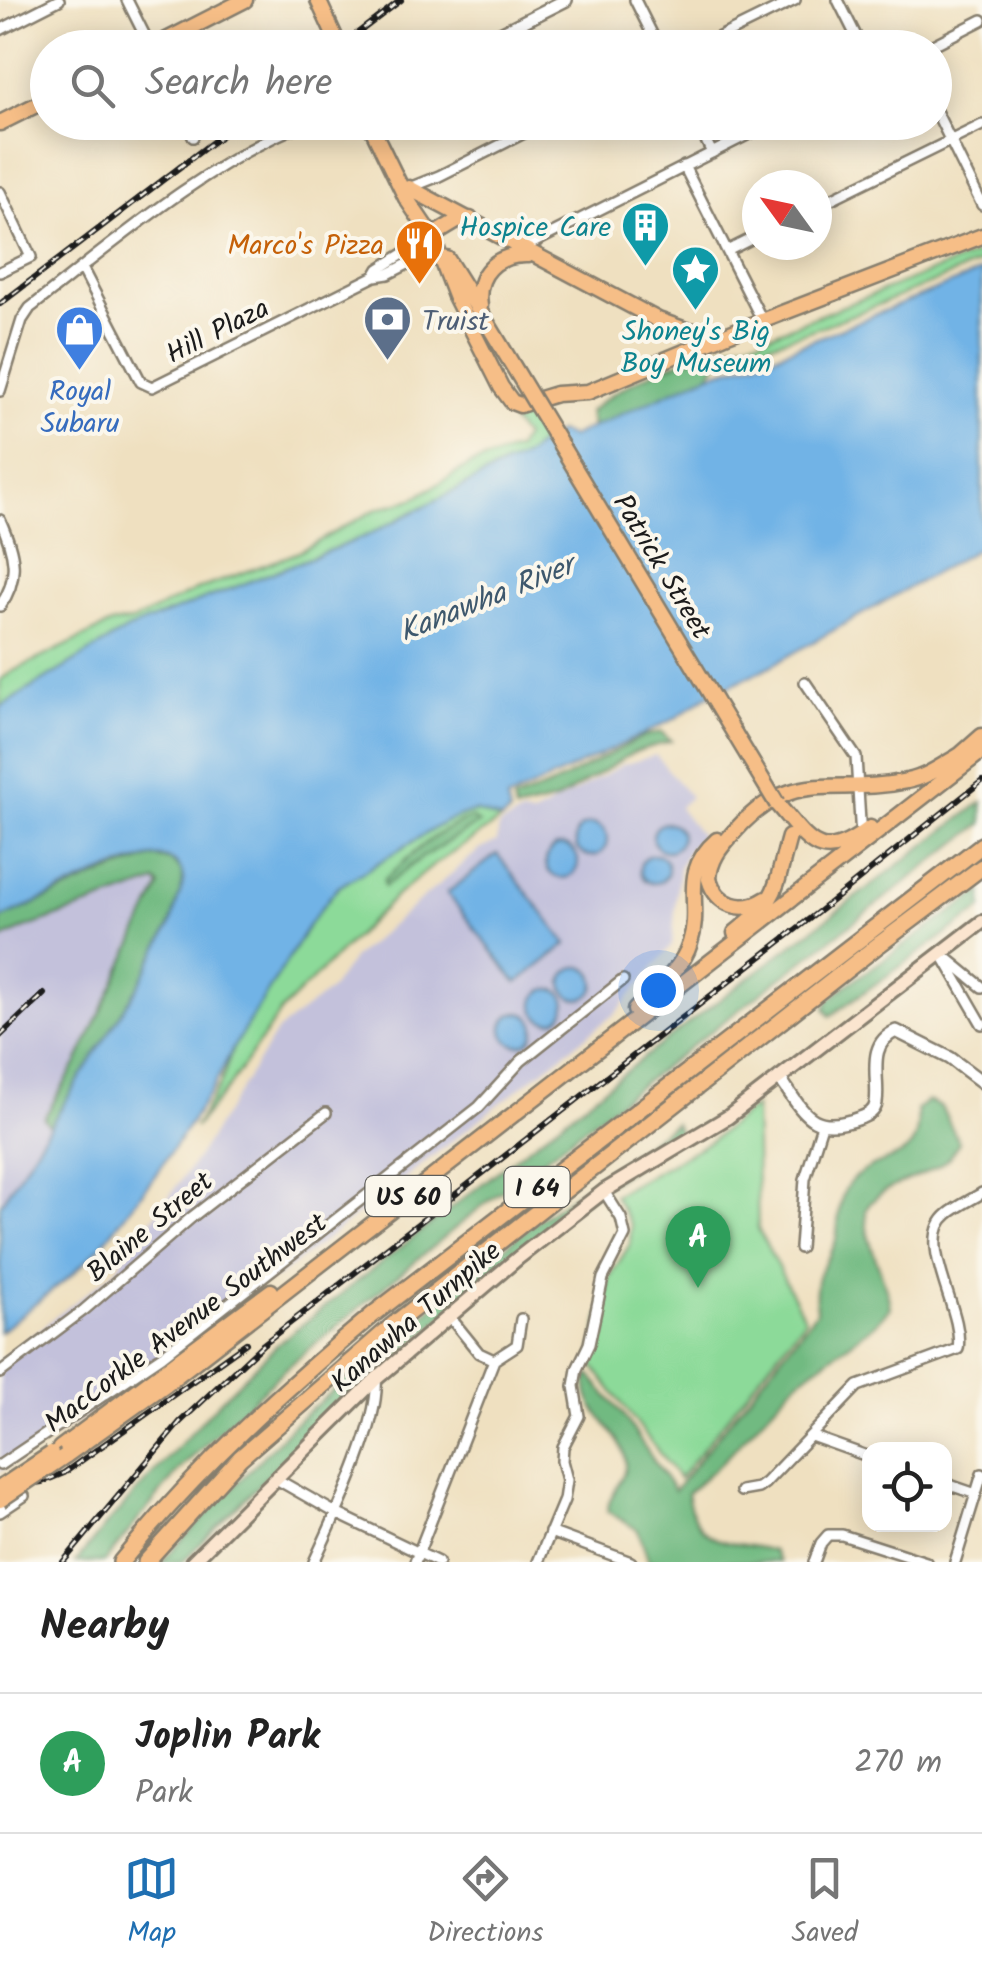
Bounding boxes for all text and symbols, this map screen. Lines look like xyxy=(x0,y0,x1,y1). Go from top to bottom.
search box xyxy=(30,30,952,140)
text: Search here xyxy=(145,55,332,115)
icon: search xyxy=(65,58,120,113)
north arrow xyxy=(742,170,832,260)
building icon: Hospice Care xyxy=(620,200,672,268)
place label: Hospice Care xyxy=(460,206,611,251)
restaurant icon: Marco's Pizza xyxy=(393,218,445,286)
place label: Marco's Pizza xyxy=(228,224,384,269)
place icon: Shoney's Big Boy Museum xyxy=(670,244,722,312)
street label: Hill Plaza xyxy=(158,287,278,377)
bank icon: Truist xyxy=(361,294,413,362)
place label: Truist xyxy=(422,300,490,345)
shop icon: Royal Subaru xyxy=(54,304,106,372)
place label: Shoney's Big Boy Museum xyxy=(621,310,771,387)
place label: Royal Subaru xyxy=(41,370,119,447)
street label: Patrick Street xyxy=(600,486,723,650)
water label: Kanawha River xyxy=(392,541,587,657)
your location xyxy=(633,965,684,1016)
street label: Blaine Street xyxy=(77,1160,225,1295)
road number: I 64 xyxy=(504,1167,570,1207)
road number: US 60 xyxy=(366,1176,450,1216)
street label: MacCorkle Avenue Southwest xyxy=(35,1202,339,1446)
pin: A xyxy=(666,1206,730,1288)
street label: Kanawha Turnpike xyxy=(321,1230,513,1405)
map controls xyxy=(862,1442,952,1532)
button: locate xyxy=(862,1442,952,1532)
text: Nearby xyxy=(40,1594,169,1661)
text: Joplin Park xyxy=(135,1708,320,1768)
text: A xyxy=(62,1738,83,1789)
text: 270 m xyxy=(854,1738,942,1789)
text: Park xyxy=(135,1768,193,1819)
tab: Map xyxy=(124,1851,179,1956)
tab: Directions xyxy=(427,1851,543,1956)
tab: Saved xyxy=(792,1851,858,1956)

